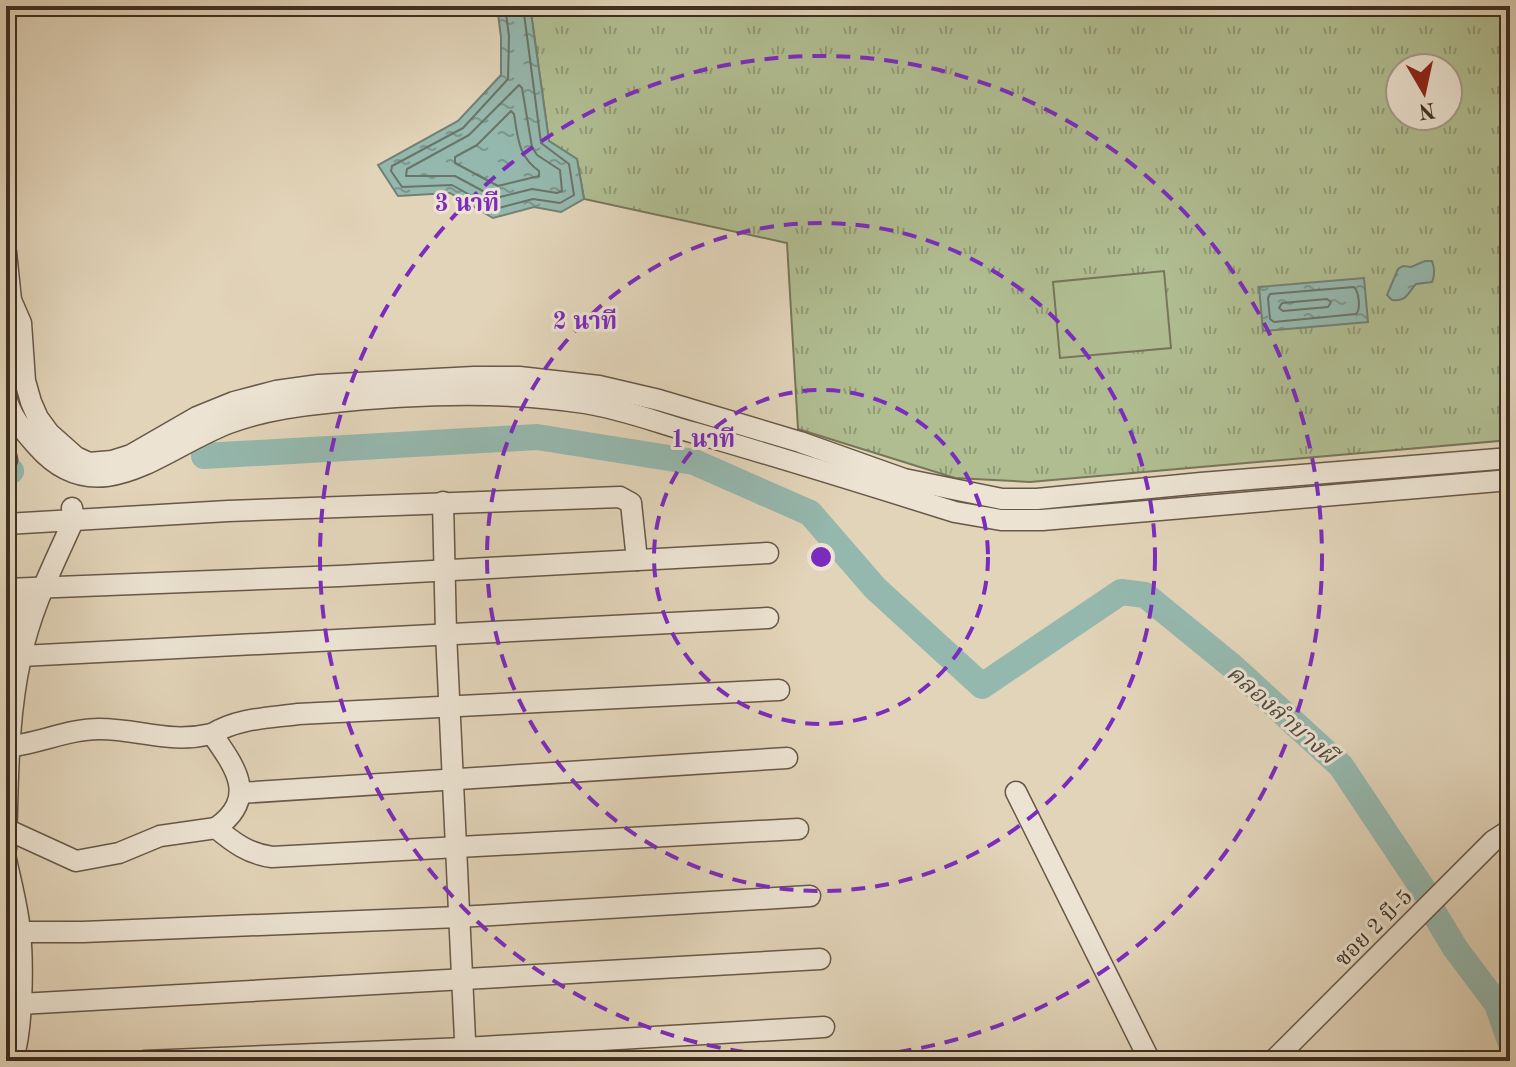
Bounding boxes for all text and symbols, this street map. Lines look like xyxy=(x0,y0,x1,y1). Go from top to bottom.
north arrow xyxy=(1384,52,1464,132)
text: N xyxy=(1417,98,1437,122)
text: 3 นาที xyxy=(435,190,499,217)
text: 2 นาที xyxy=(553,308,617,335)
text: 1 นาที xyxy=(671,426,735,453)
centre of rings xyxy=(807,543,835,571)
water label: คลองลำบางผี xyxy=(1221,660,1344,771)
street label: ซอย 2 บี-5 xyxy=(1330,884,1417,971)

